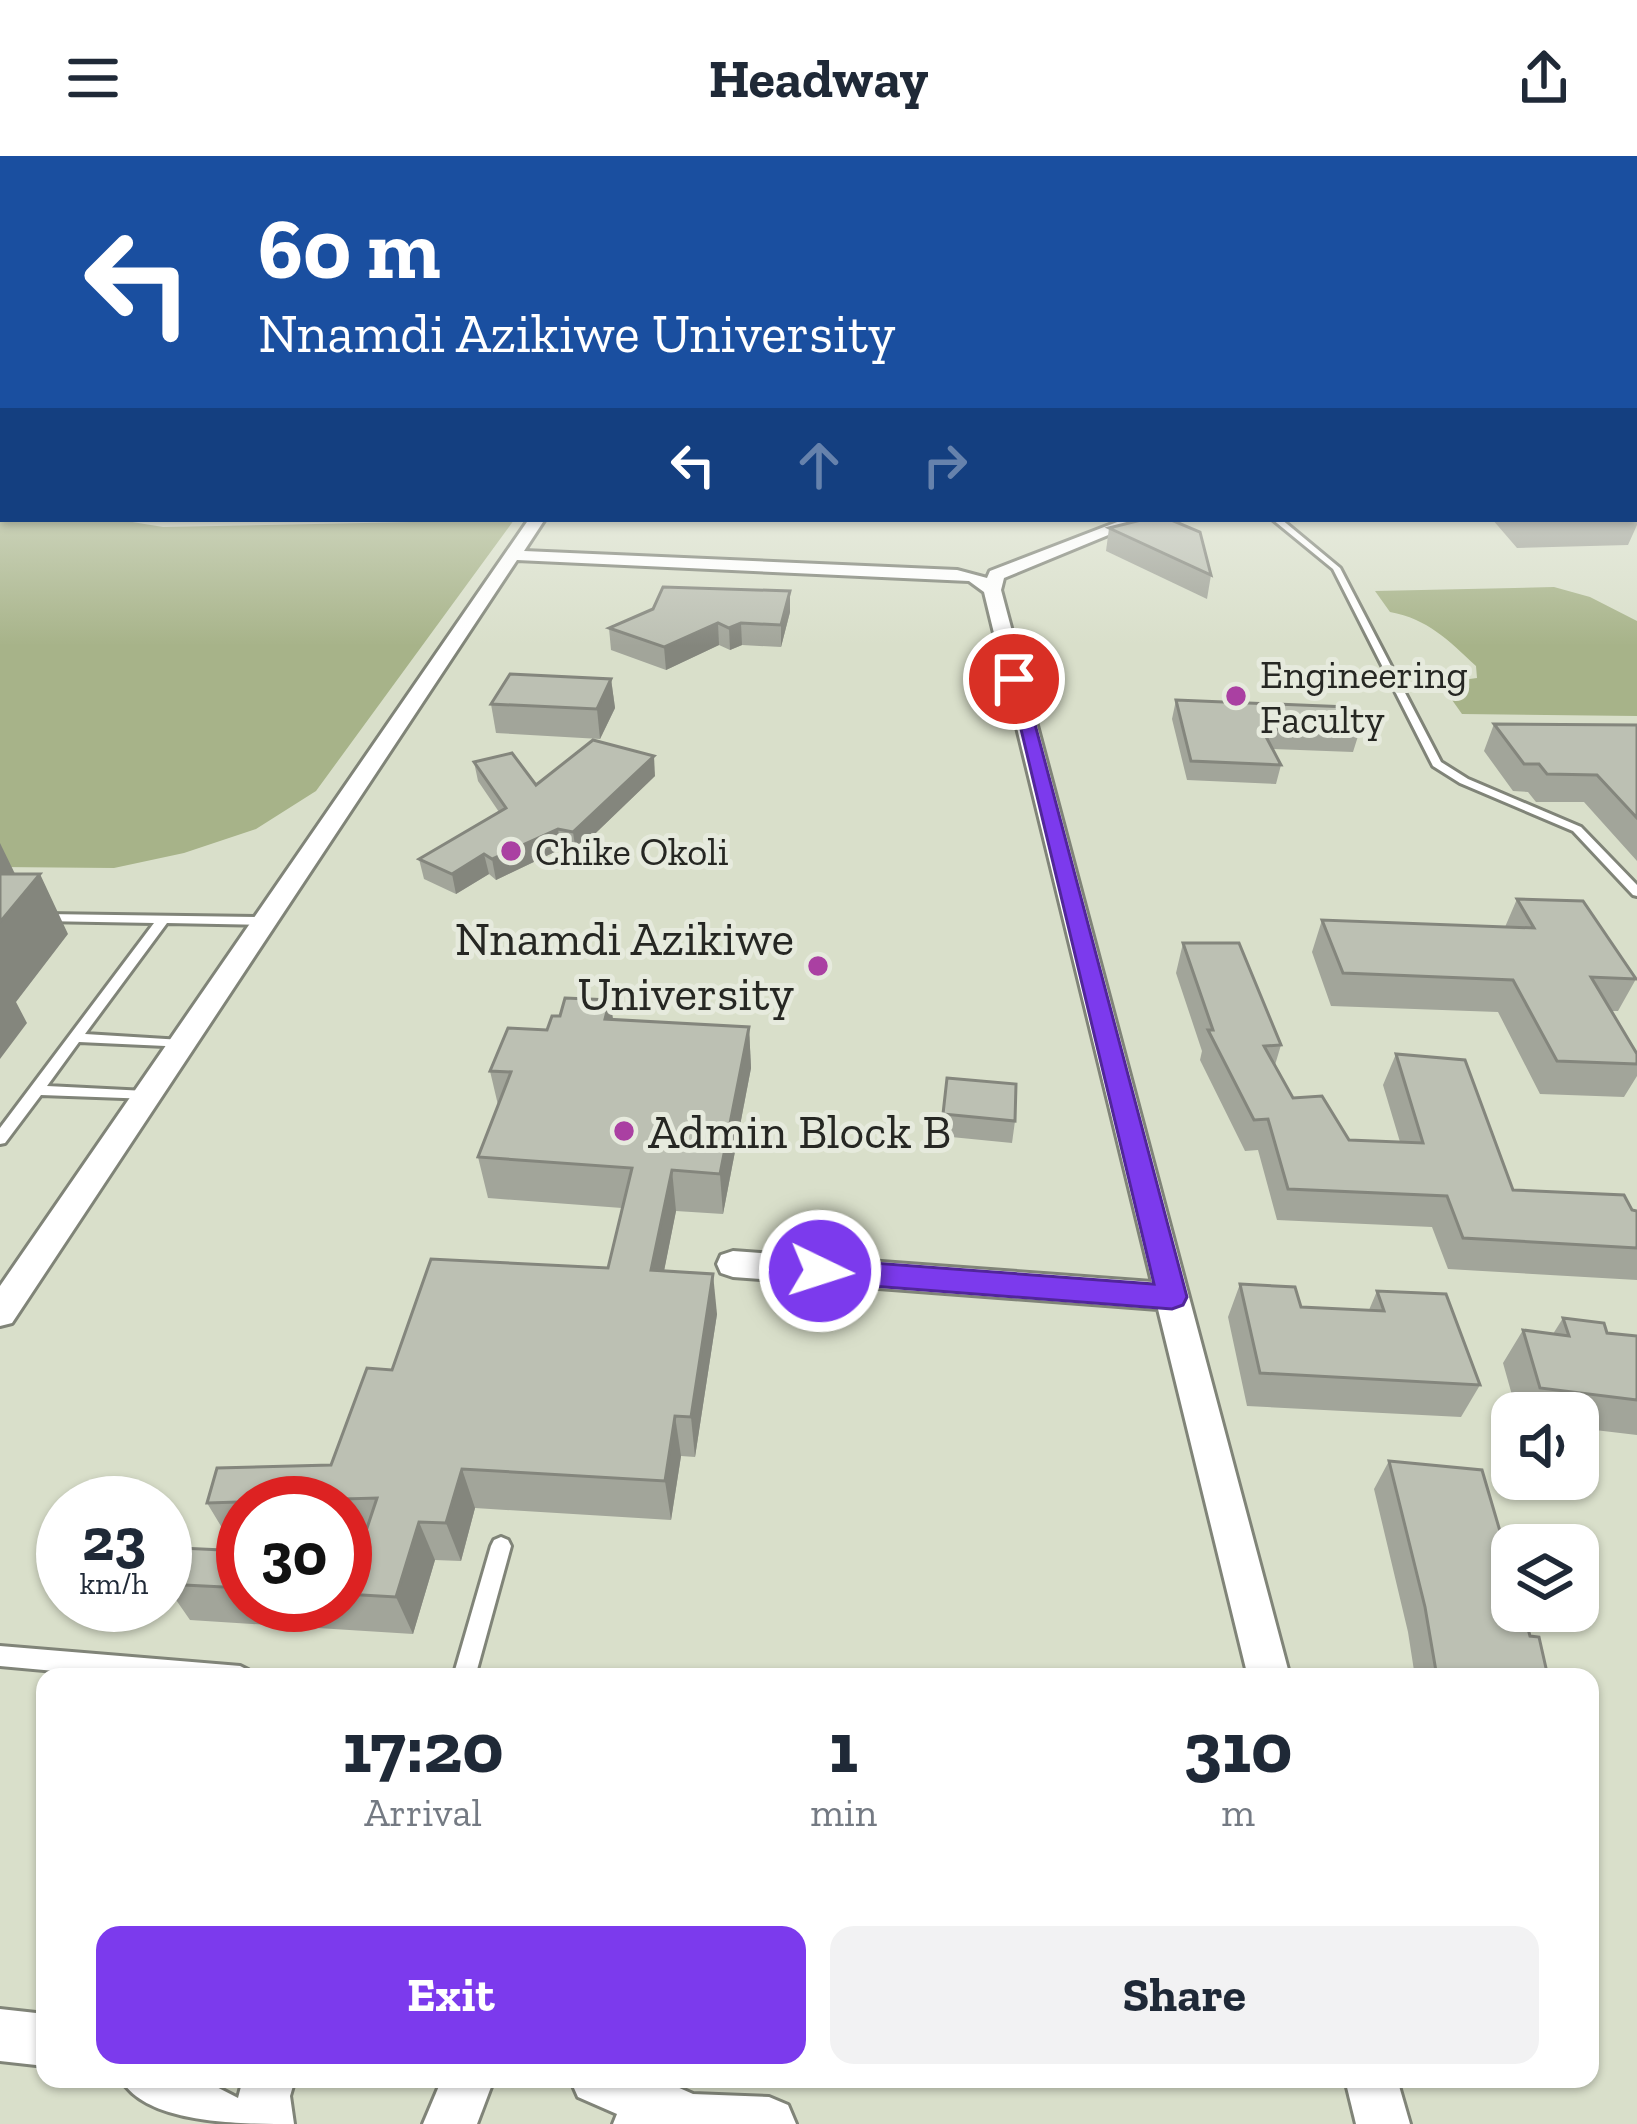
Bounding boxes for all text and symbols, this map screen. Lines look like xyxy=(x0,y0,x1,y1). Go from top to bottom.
icon: menu xyxy=(60,45,126,111)
icon: share xyxy=(1511,45,1577,111)
text: Headway xyxy=(709,46,928,111)
text: 60 m xyxy=(258,199,441,300)
icon: left xyxy=(60,204,216,360)
text: Nnamdi Azikiwe University xyxy=(258,301,896,366)
icon: left xyxy=(660,432,726,498)
icon: ahead xyxy=(786,432,852,498)
icon: right xyxy=(912,432,978,498)
pin xyxy=(963,628,1065,730)
icon: arrive xyxy=(981,646,1047,712)
place label: Engineering Faculty xyxy=(1260,651,1468,743)
marker: Engineering Faculty xyxy=(1223,683,1249,709)
place label: Chike Okoli xyxy=(535,828,729,875)
marker: Chike Okoli xyxy=(498,838,524,864)
place label: Nnamdi Azikiwe University xyxy=(455,910,794,1022)
marker: Nnamdi Azikiwe University xyxy=(805,953,831,979)
place label: Admin Block B xyxy=(648,1103,951,1160)
marker: Admin Block B xyxy=(611,1118,637,1144)
position arrow xyxy=(757,1208,883,1334)
map controls xyxy=(1491,1392,1599,1632)
button: sound xyxy=(1491,1392,1599,1500)
speed limit sign: 30 xyxy=(216,1476,372,1632)
text: 23 xyxy=(82,1503,146,1575)
button: layers xyxy=(1491,1524,1599,1632)
text: km/h xyxy=(80,1566,148,1602)
text: 17:20 xyxy=(342,1704,504,1790)
text: 1 xyxy=(829,1704,858,1790)
text: 310 xyxy=(1184,1704,1293,1790)
text: Arrival xyxy=(364,1789,482,1836)
text: min xyxy=(810,1789,877,1836)
text: m xyxy=(1221,1789,1255,1836)
button: Exit xyxy=(96,1926,806,2064)
button: Share xyxy=(830,1926,1539,2064)

